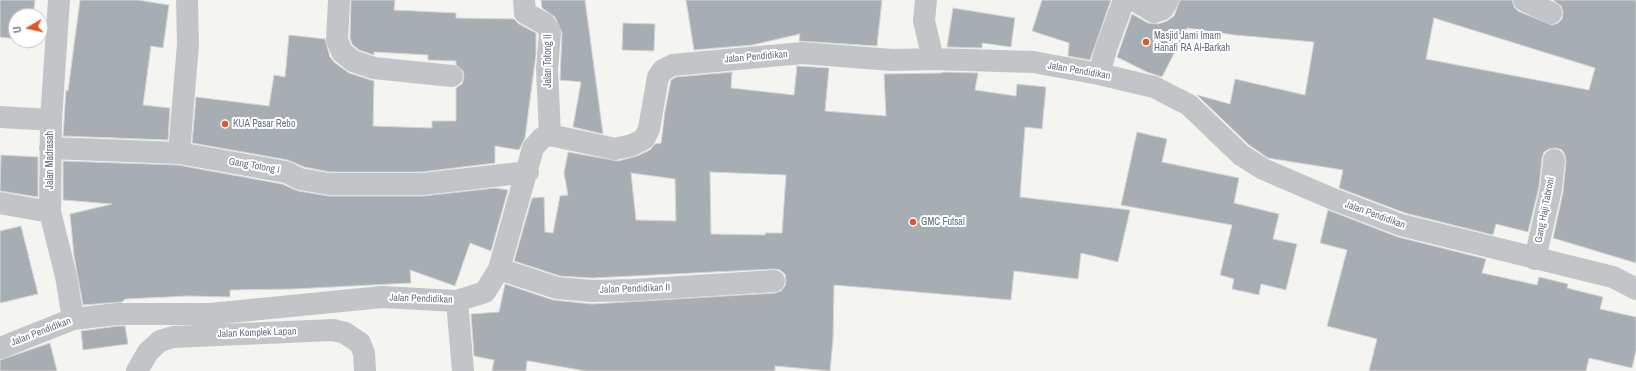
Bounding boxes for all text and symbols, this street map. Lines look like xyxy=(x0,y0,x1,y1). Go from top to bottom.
north arrow xyxy=(8,8,48,48)
text: U xyxy=(10,25,25,34)
place label: Masjid Jami Imam Hanafi RA Al-Barkah xyxy=(1154,30,1230,54)
street label: Jalan Totong II xyxy=(542,34,554,88)
marker: Masjid Jami Imam Hanafi RA Al-Barkah xyxy=(1141,37,1151,47)
street label: Jalan Pendidikan xyxy=(724,48,788,66)
street label: Jalan Pendidikan xyxy=(1047,60,1111,82)
place label: KUA Pasar Rebo xyxy=(233,118,295,130)
marker: KUA Pasar Rebo xyxy=(220,119,230,129)
street label: Jalan Madrasah xyxy=(44,131,56,189)
street label: Gang Totong I xyxy=(228,156,280,176)
street label: Gang Haji Tabroni xyxy=(1533,176,1557,244)
street label: Jalan Pendidikan xyxy=(1343,199,1407,231)
place label: GMC Futsal xyxy=(921,216,965,228)
marker: GMC Futsal xyxy=(908,217,918,227)
street label: Jalan Pendidikan II xyxy=(600,282,670,296)
street label: Jalan Pendidikan xyxy=(389,292,453,306)
street label: Jalan Pendidikan xyxy=(9,315,73,349)
street label: Jalan Komplek Lapan xyxy=(217,326,297,340)

